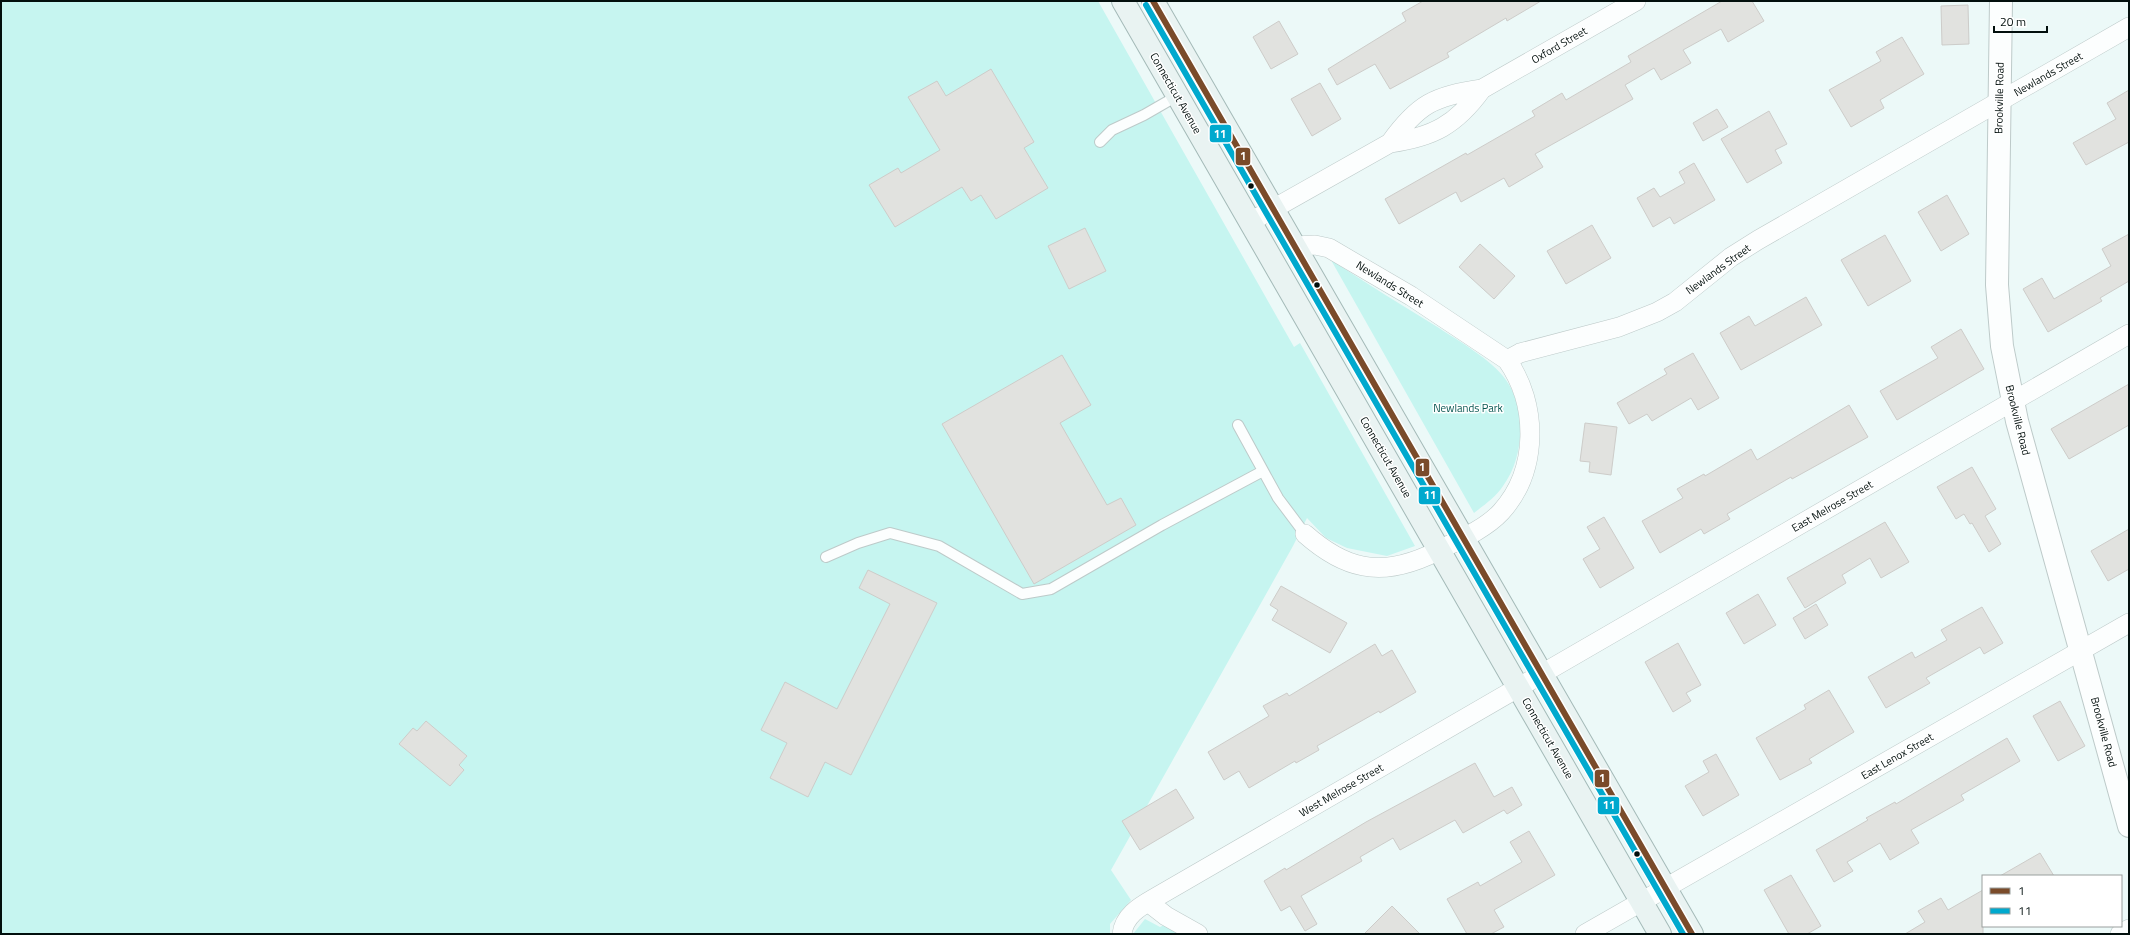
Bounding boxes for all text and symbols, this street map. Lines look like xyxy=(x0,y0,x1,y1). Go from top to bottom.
scale bar xyxy=(1994,8,2047,34)
text: 20 m xyxy=(2000,12,2026,31)
street label: Oxford Street xyxy=(1528,23,1590,67)
street label: Newlands Street xyxy=(2011,48,2085,100)
street label: Connecticut Avenue xyxy=(1146,49,1206,137)
street label: Brookville Road xyxy=(1990,62,2008,134)
line badge: 11 xyxy=(1209,124,1232,143)
text: 11 xyxy=(1214,126,1226,142)
line badge: 1 xyxy=(1235,147,1251,166)
text: 1 xyxy=(1240,148,1246,164)
unlabelled marker xyxy=(1246,181,1256,191)
street label: Newlands Street xyxy=(1682,240,1754,298)
street label: Newlands Street xyxy=(1353,257,1427,311)
unlabelled marker xyxy=(1312,280,1322,290)
street label: Brookville Road xyxy=(2002,383,2035,457)
park label: Newlands Park xyxy=(1433,400,1504,416)
street label: Connecticut Avenue xyxy=(1356,413,1416,501)
line badge: 1 xyxy=(1415,458,1430,477)
text: 1 xyxy=(1419,459,1425,475)
street label: East Melrose Street xyxy=(1788,476,1876,536)
line badge: 11 xyxy=(1418,486,1441,505)
text: 11 xyxy=(1424,487,1436,503)
street label: Connecticut Avenue xyxy=(1518,694,1578,782)
street label: Brookville Road xyxy=(2087,695,2121,769)
street label: East Lenox Street xyxy=(1858,729,1936,783)
street label: West Melrose Street xyxy=(1296,759,1386,821)
line badge: 1 xyxy=(1594,769,1610,788)
text: 1 xyxy=(1599,770,1605,786)
line badge: 11 xyxy=(1597,796,1620,815)
text: 11 xyxy=(1603,797,1615,813)
unlabelled marker xyxy=(1632,849,1642,859)
legend xyxy=(1982,875,2122,927)
text: 1 xyxy=(2018,881,2025,900)
text: 11 xyxy=(2018,901,2031,920)

